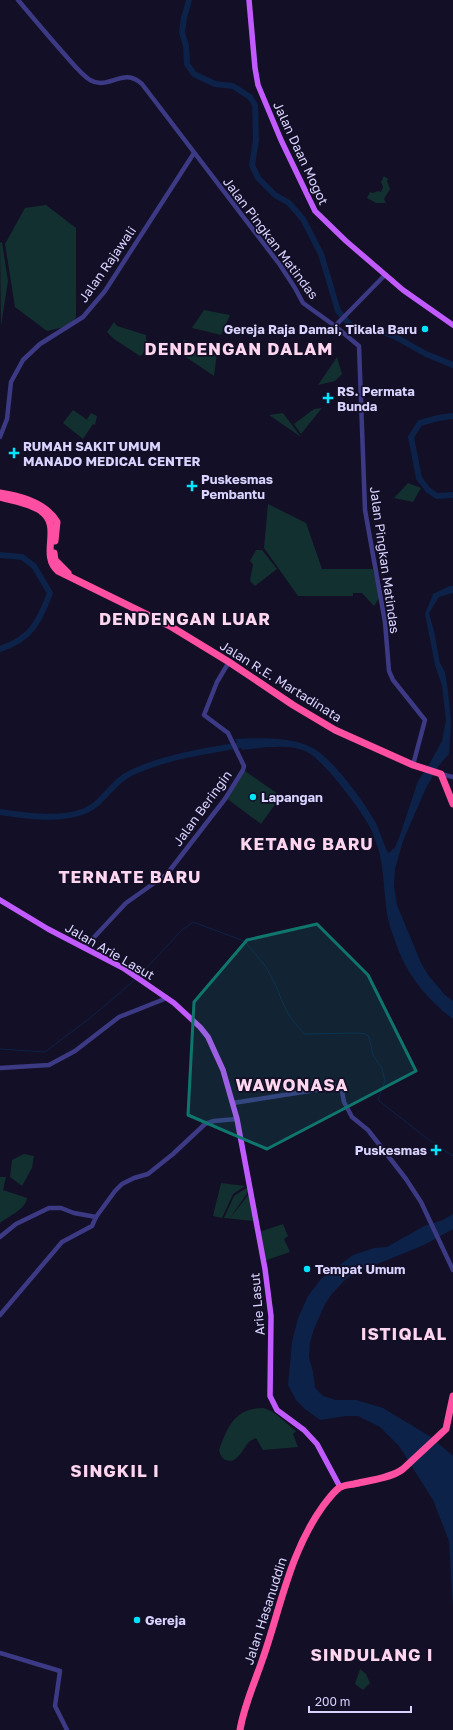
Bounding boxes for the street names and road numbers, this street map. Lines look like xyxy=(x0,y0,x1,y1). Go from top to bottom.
street label: Jalan Daan Mogot xyxy=(270,99,332,207)
street label: Jalan Pingkan Matindas xyxy=(220,174,322,302)
street label: Jalan Rajawali xyxy=(75,223,139,305)
street label: Jalan Pingkan Matindas xyxy=(367,485,403,635)
street label: Jalan R.E. Martadinata xyxy=(217,637,345,725)
street label: Jalan Beringin xyxy=(169,767,235,849)
street label: Jalan Arie Lasut xyxy=(63,919,157,983)
street label: Arie Lasut xyxy=(246,1272,268,1336)
street label: Jalan Hasanuddin xyxy=(240,1555,290,1667)

